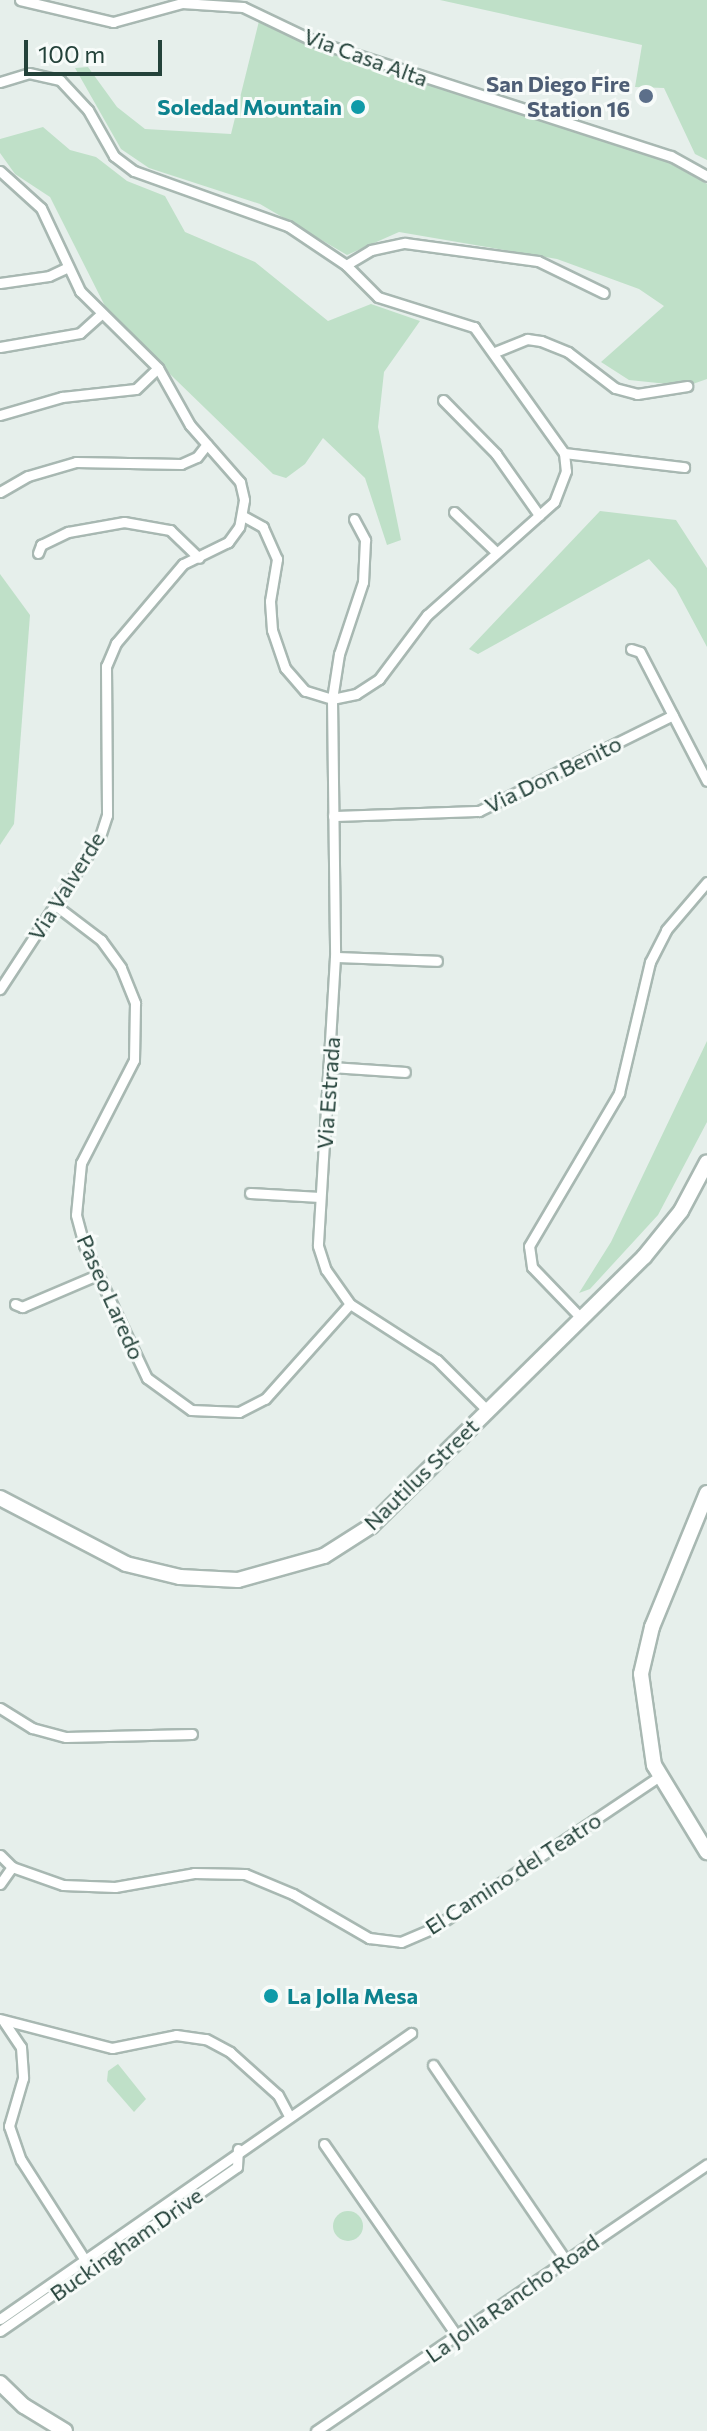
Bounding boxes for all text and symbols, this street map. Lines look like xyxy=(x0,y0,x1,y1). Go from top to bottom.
street label: Via Casa Alta xyxy=(300,22,432,92)
scale bar xyxy=(28,24,166,74)
text: 100 m xyxy=(38,39,105,68)
place label: San Diego Fire Station 16 xyxy=(486,70,630,122)
marker: San Diego Fire Station 16 xyxy=(637,87,655,105)
place label: Soledad Mountain xyxy=(157,94,342,120)
marker: Soledad Mountain xyxy=(349,98,367,116)
street label: Via Don Benito xyxy=(480,730,626,818)
street label: Via Valverde xyxy=(22,827,110,945)
street label: Via Estrada xyxy=(311,1036,345,1150)
street label: Paseo Laredo xyxy=(72,1230,150,1364)
street label: Nautilus Street xyxy=(358,1413,484,1535)
street label: El Camino del Teatro xyxy=(420,1806,606,1940)
place label: La Jolla Mesa xyxy=(287,1983,418,2009)
marker: La Jolla Mesa xyxy=(262,1987,280,2005)
street label: Buckingham Drive xyxy=(45,2182,207,2306)
street label: La Jolla Rancho Road xyxy=(420,2228,604,2368)

